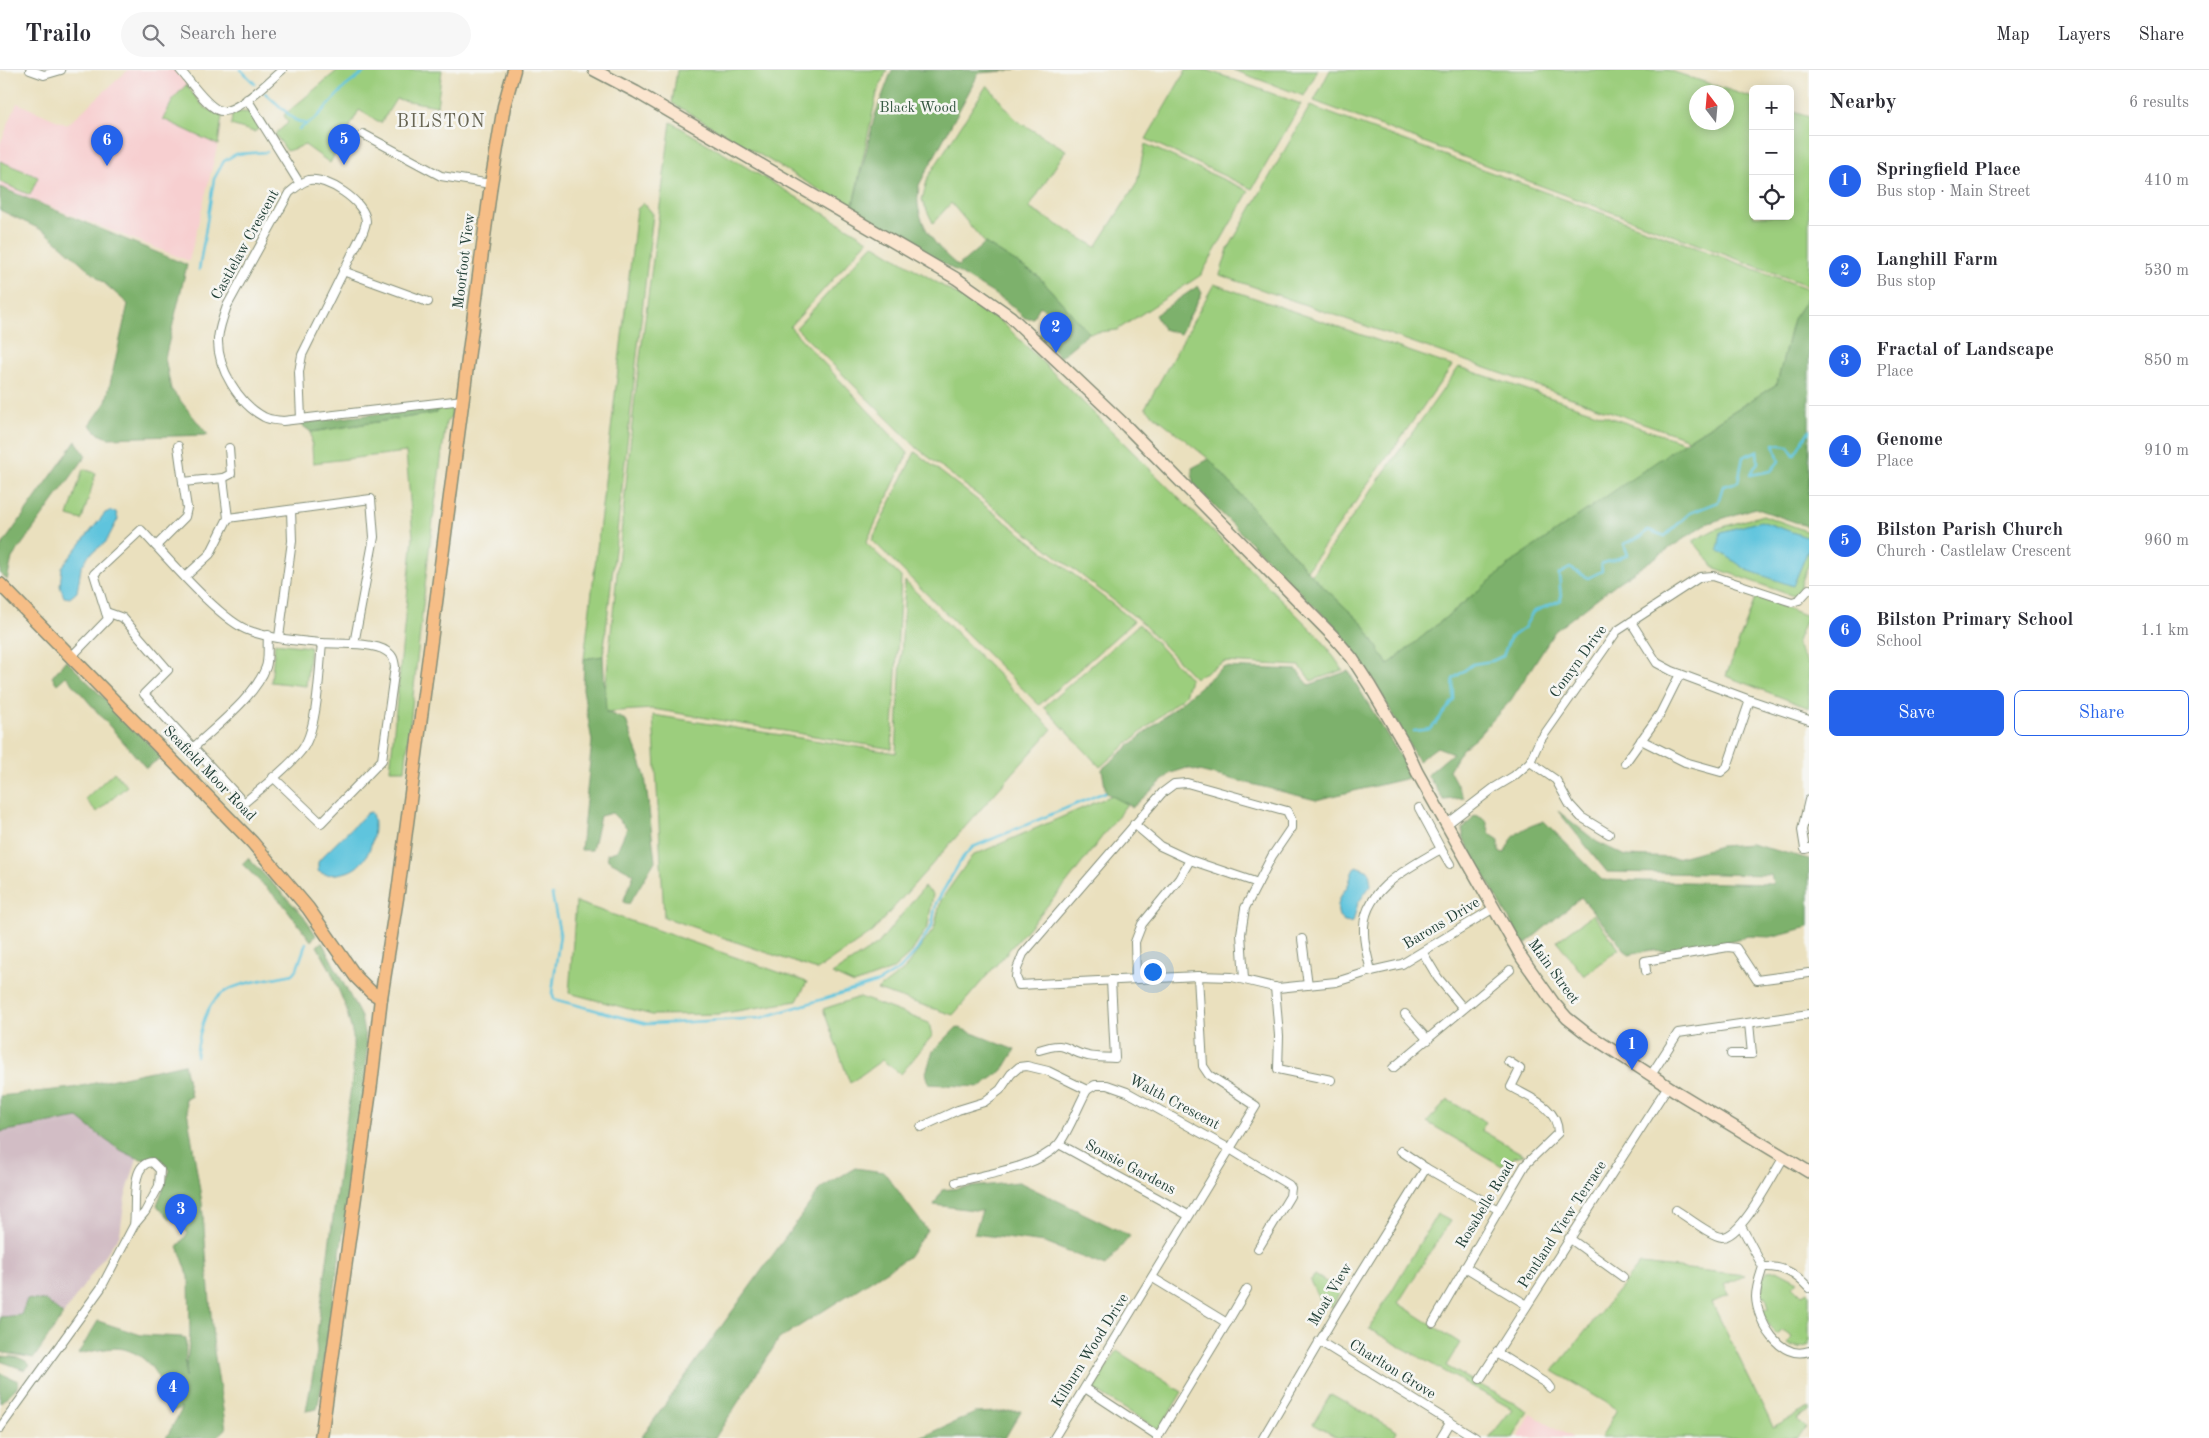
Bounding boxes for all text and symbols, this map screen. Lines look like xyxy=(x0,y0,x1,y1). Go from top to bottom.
search box xyxy=(121,12,471,57)
icon: search xyxy=(139,21,167,49)
text: Trailo xyxy=(25,23,91,47)
text: Search here xyxy=(179,25,277,44)
text: Map xyxy=(1996,26,2030,44)
text: Layers xyxy=(2058,26,2110,44)
text: Share xyxy=(2138,26,2184,44)
north arrow xyxy=(1689,85,1734,130)
map controls xyxy=(1749,85,1794,220)
button: + xyxy=(1749,85,1794,130)
text: Nearby xyxy=(1829,92,1897,113)
text: 6 results xyxy=(2129,95,2189,111)
park label: Black Wood xyxy=(879,101,957,116)
district label: BILSTON xyxy=(396,113,486,131)
pin: 5 xyxy=(328,124,360,165)
pin: 6 xyxy=(91,125,123,166)
button: − xyxy=(1749,130,1794,175)
text: Springfield Place xyxy=(1876,161,2021,180)
text: 1 xyxy=(1840,173,1850,189)
text: 410 m xyxy=(2144,173,2189,189)
button: locate xyxy=(1749,175,1794,220)
text: Bus stop · Main Street xyxy=(1876,184,2030,200)
street label: Castlelaw Crescent xyxy=(209,187,283,303)
street label: Moorfoot View xyxy=(452,212,478,310)
text: Langhill Farm xyxy=(1876,251,1998,270)
text: 2 xyxy=(1840,263,1850,279)
text: 530 m xyxy=(2144,263,2189,279)
text: Bus stop xyxy=(1876,274,1936,290)
pin: 2 xyxy=(1040,312,1072,353)
text: Fractal of Landscape xyxy=(1876,341,2054,360)
text: 3 xyxy=(1840,353,1850,369)
text: 850 m xyxy=(2144,353,2189,369)
text: Place xyxy=(1876,364,1913,380)
text: Genome xyxy=(1876,431,1943,450)
text: 4 xyxy=(1840,443,1850,459)
text: 910 m xyxy=(2144,443,2189,459)
text: Place xyxy=(1876,454,1913,470)
text: Bilston Parish Church xyxy=(1876,521,2063,540)
text: 5 xyxy=(1840,533,1850,549)
text: 960 m xyxy=(2144,533,2189,549)
text: Church · Castlelaw Crescent xyxy=(1876,544,2071,560)
text: Bilston Primary School xyxy=(1876,611,2073,630)
street label: Comyn Drive xyxy=(1548,623,1610,701)
text: 6 xyxy=(1840,623,1850,639)
text: 1.1 km xyxy=(2140,623,2189,639)
text: School xyxy=(1876,634,1922,650)
button: Save xyxy=(1829,690,2004,736)
button: Share xyxy=(2014,690,2189,736)
street label: Seafield Moor Road xyxy=(160,724,258,825)
street label: Barons Drive xyxy=(1401,895,1483,953)
street label: Main Street xyxy=(1525,937,1581,1007)
your location xyxy=(1140,959,1166,985)
pin: 1 xyxy=(1616,1029,1648,1070)
street label: Walth Crescent xyxy=(1126,1073,1222,1133)
street label: Sonsie Gardens xyxy=(1082,1138,1178,1198)
street label: Rosabelle Road xyxy=(1454,1158,1518,1251)
street label: Pentland View Terrace xyxy=(1516,1158,1610,1291)
pin: 3 xyxy=(165,1194,197,1235)
street label: Moat View xyxy=(1306,1261,1356,1329)
street label: Kilburn Wood Drive xyxy=(1050,1291,1132,1411)
street label: Charlton Grove xyxy=(1346,1337,1438,1403)
pin: 4 xyxy=(157,1372,189,1413)

